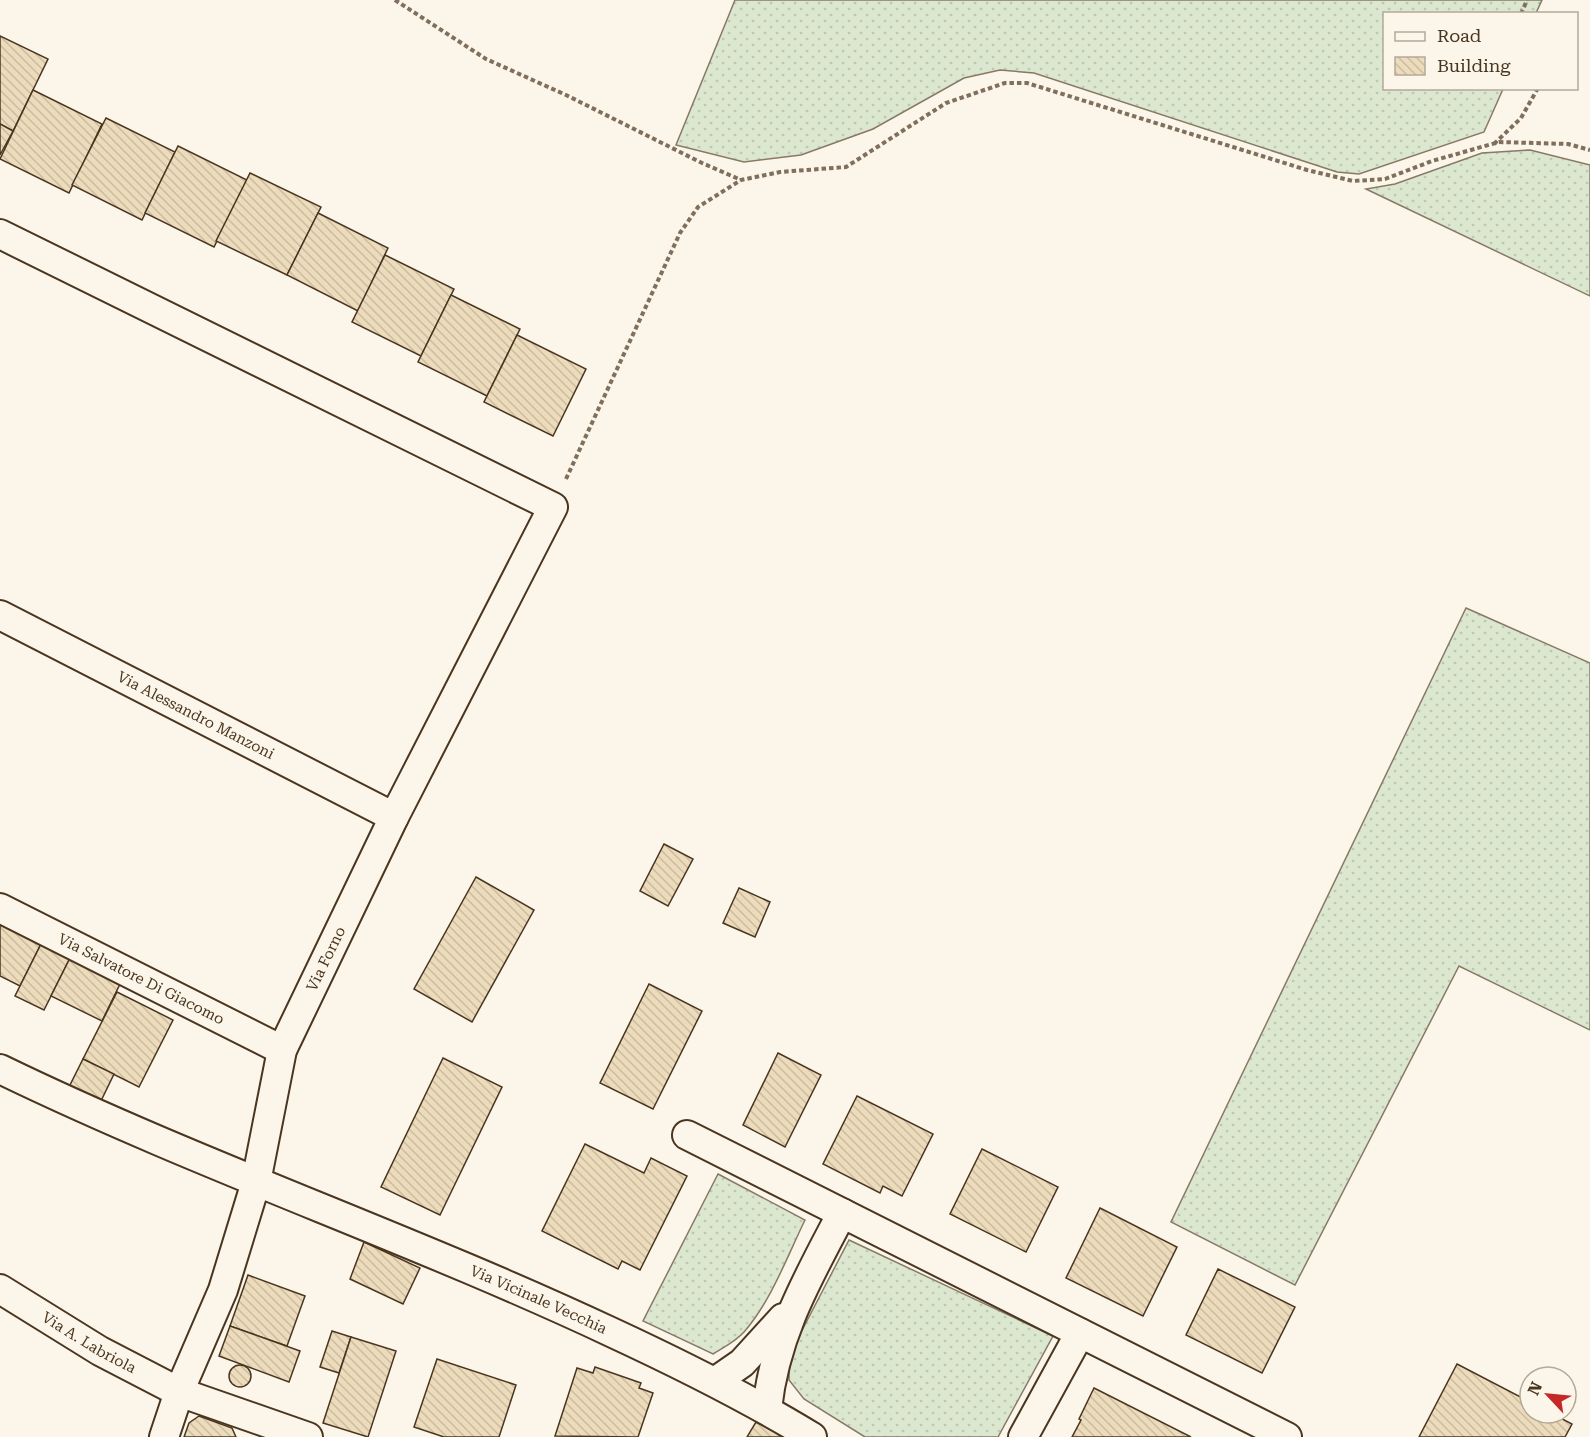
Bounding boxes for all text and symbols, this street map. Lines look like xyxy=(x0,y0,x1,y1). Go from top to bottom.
legend xyxy=(1383,12,1578,90)
text: Road xyxy=(1437,25,1482,46)
text: Building xyxy=(1437,55,1511,76)
street label: Via Alessandro Manzoni xyxy=(114,668,278,763)
street label: Via Forno xyxy=(303,924,349,994)
street label: Via Salvatore Di Giacomo xyxy=(55,930,227,1028)
street label: Via Vicinale Vecchia xyxy=(468,1262,610,1338)
street label: Via A. Labriola xyxy=(39,1308,139,1377)
north arrow xyxy=(1518,1365,1578,1425)
text: N xyxy=(1524,1379,1546,1398)

